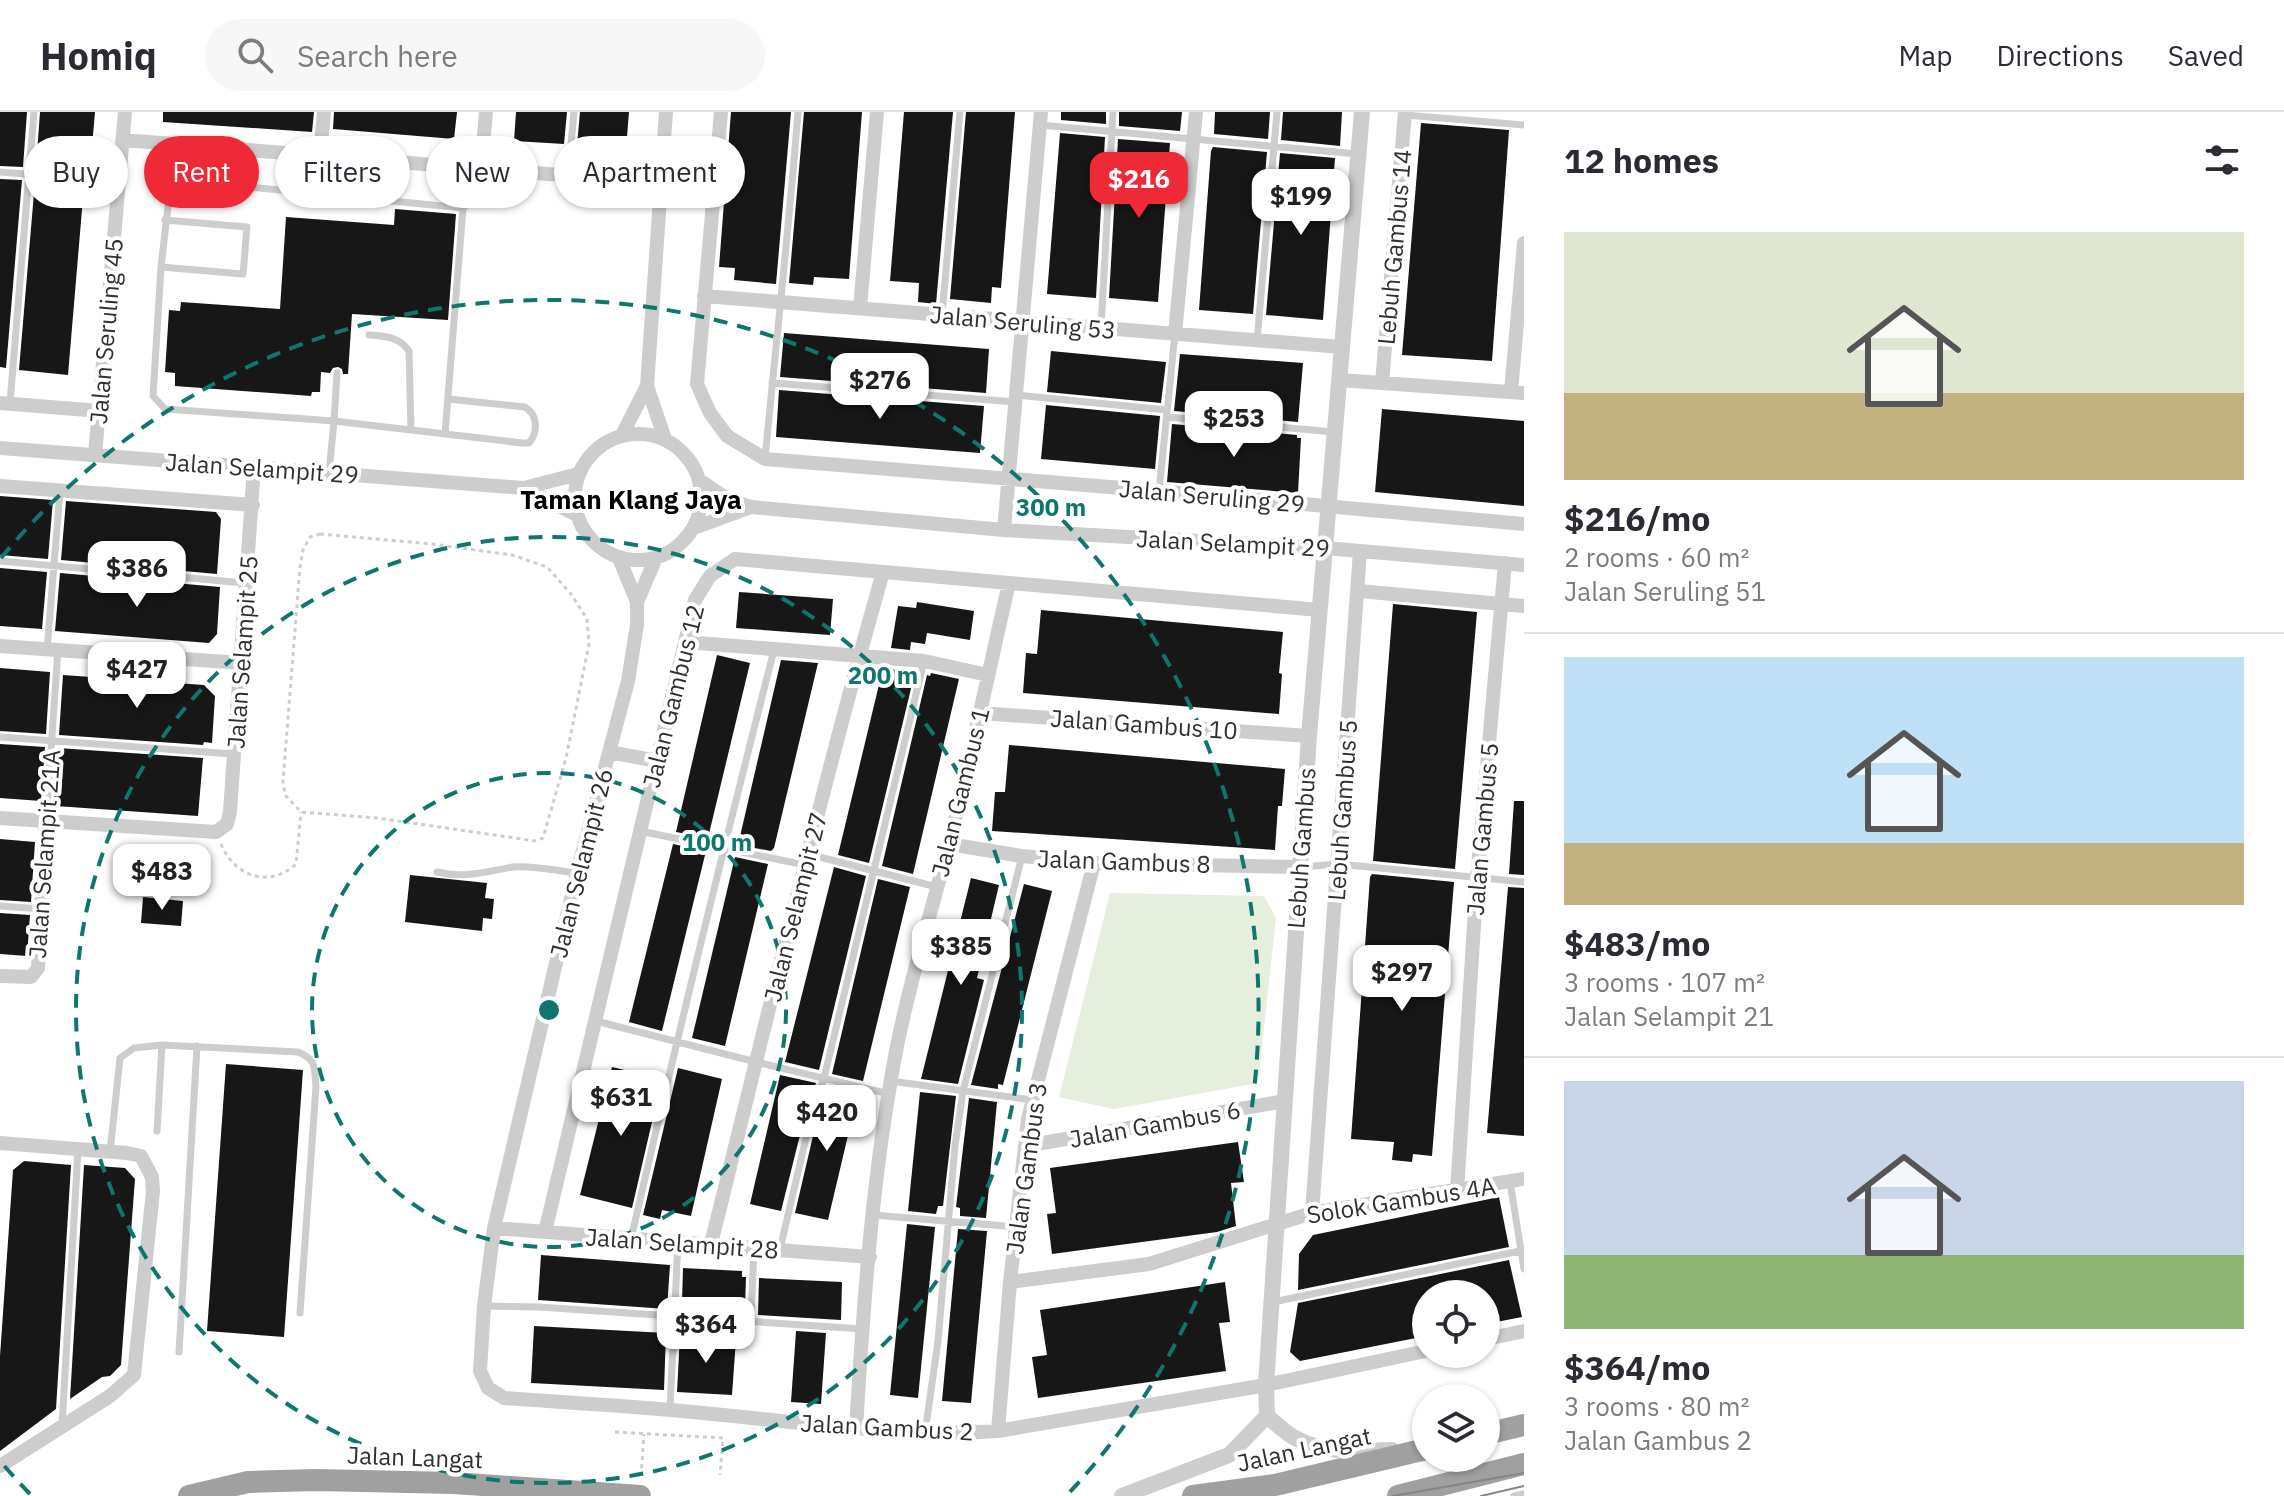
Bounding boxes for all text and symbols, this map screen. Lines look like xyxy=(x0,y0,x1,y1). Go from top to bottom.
search box xyxy=(205,19,765,91)
text: Homiq xyxy=(40,31,157,80)
icon: search xyxy=(233,33,277,77)
text: Search here xyxy=(297,36,458,75)
text: Map xyxy=(1898,37,1952,74)
text: Directions xyxy=(1996,37,2124,74)
text: Saved xyxy=(2168,37,2244,74)
chip: Buy xyxy=(24,136,128,208)
chip: Rent xyxy=(144,136,259,208)
chip: Filters xyxy=(275,136,410,208)
chip: New xyxy=(426,136,538,208)
chip: Apartment xyxy=(554,136,745,208)
text: 12 homes xyxy=(1564,138,1719,182)
icon: filters xyxy=(2200,138,2244,182)
street label: Lebuh Gambus 14 xyxy=(1370,148,1418,346)
pin: $216 xyxy=(1092,152,1186,220)
text: $216 xyxy=(1108,161,1170,195)
pin: $199 xyxy=(1254,169,1348,237)
text: $199 xyxy=(1270,178,1332,212)
street label: Jalan Seruling 45 xyxy=(82,237,130,425)
icon: home xyxy=(1832,284,1976,428)
street label: Jalan Seruling 53 xyxy=(929,298,1117,346)
pin: $276 xyxy=(833,353,927,421)
text: $276 xyxy=(849,362,911,396)
pin: $253 xyxy=(1187,391,1281,459)
text: $253 xyxy=(1203,400,1265,434)
street label: Jalan Selampit 29 xyxy=(164,445,360,491)
street label: Jalan Seruling 29 xyxy=(1118,472,1306,520)
district label: Taman Klang Jaya xyxy=(520,482,742,516)
text: 300 m xyxy=(1016,491,1086,523)
text: $216/mo xyxy=(1564,496,1711,540)
street label: Jalan Selampit 29 xyxy=(1135,522,1331,564)
text: 2 rooms · 60 m² xyxy=(1564,540,1749,574)
pin: $386 xyxy=(90,541,184,609)
text: $386 xyxy=(106,550,168,584)
street label: Jalan Selampit 25 xyxy=(219,554,265,750)
text: Jalan Seruling 51 xyxy=(1564,574,1766,608)
street label: Jalan Gambus 12 xyxy=(635,601,711,791)
pin: $427 xyxy=(90,642,184,710)
text: $427 xyxy=(106,651,168,685)
text: 200 m xyxy=(848,659,918,691)
street label: Jalan Gambus 10 xyxy=(1049,701,1239,747)
street label: Jalan Gambus 1 xyxy=(923,704,997,880)
icon: home xyxy=(1832,709,1976,853)
street label: Lebuh Gambus 5 xyxy=(1320,718,1364,902)
street label: Jalan Gambus 5 xyxy=(1459,741,1505,917)
street label: Jalan Selampit 21A xyxy=(21,748,67,960)
street label: Jalan Selampit 26 xyxy=(542,765,620,961)
street label: Lebuh Gambus xyxy=(1279,766,1323,930)
street label: Jalan Selampit 27 xyxy=(756,809,834,1005)
text: 100 m xyxy=(682,826,752,858)
street label: Jalan Gambus 8 xyxy=(1037,842,1211,880)
pin: $483 xyxy=(115,844,209,912)
text: $483 xyxy=(131,853,193,887)
pin: $385 xyxy=(914,919,1008,987)
text: $483/mo xyxy=(1564,921,1711,965)
text: $385 xyxy=(930,928,992,962)
pin: $297 xyxy=(1355,945,1449,1013)
text: $297 xyxy=(1371,954,1433,988)
text: 3 rooms · 107 m² xyxy=(1564,965,1765,999)
centre of rings xyxy=(535,996,563,1024)
text: Jalan Selampit 21 xyxy=(1564,999,1774,1033)
pin: $631 xyxy=(574,1070,668,1138)
text: $631 xyxy=(590,1079,652,1113)
street label: Jalan Gambus 3 xyxy=(998,1080,1054,1256)
pin: $420 xyxy=(780,1085,874,1153)
street label: Jalan Gambus 6 xyxy=(1067,1093,1243,1155)
text: $420 xyxy=(796,1094,858,1128)
icon: home xyxy=(1832,1133,1976,1277)
street label: Solok Gambus 4A xyxy=(1304,1169,1498,1231)
street label: Jalan Selampit 28 xyxy=(584,1220,780,1266)
map controls xyxy=(1412,1280,1500,1472)
button: locate xyxy=(1412,1280,1500,1368)
pin: $364 xyxy=(659,1297,753,1365)
text: $364 xyxy=(675,1306,737,1340)
text: $364/mo xyxy=(1564,1345,1711,1389)
button: layers xyxy=(1412,1384,1500,1472)
text: 3 rooms · 80 m² xyxy=(1564,1389,1749,1423)
street label: Jalan Gambus 2 xyxy=(800,1406,974,1448)
street label: Jalan Langat xyxy=(1234,1419,1374,1479)
text: Jalan Gambus 2 xyxy=(1564,1423,1752,1457)
street label: Jalan Langat xyxy=(346,1439,484,1475)

